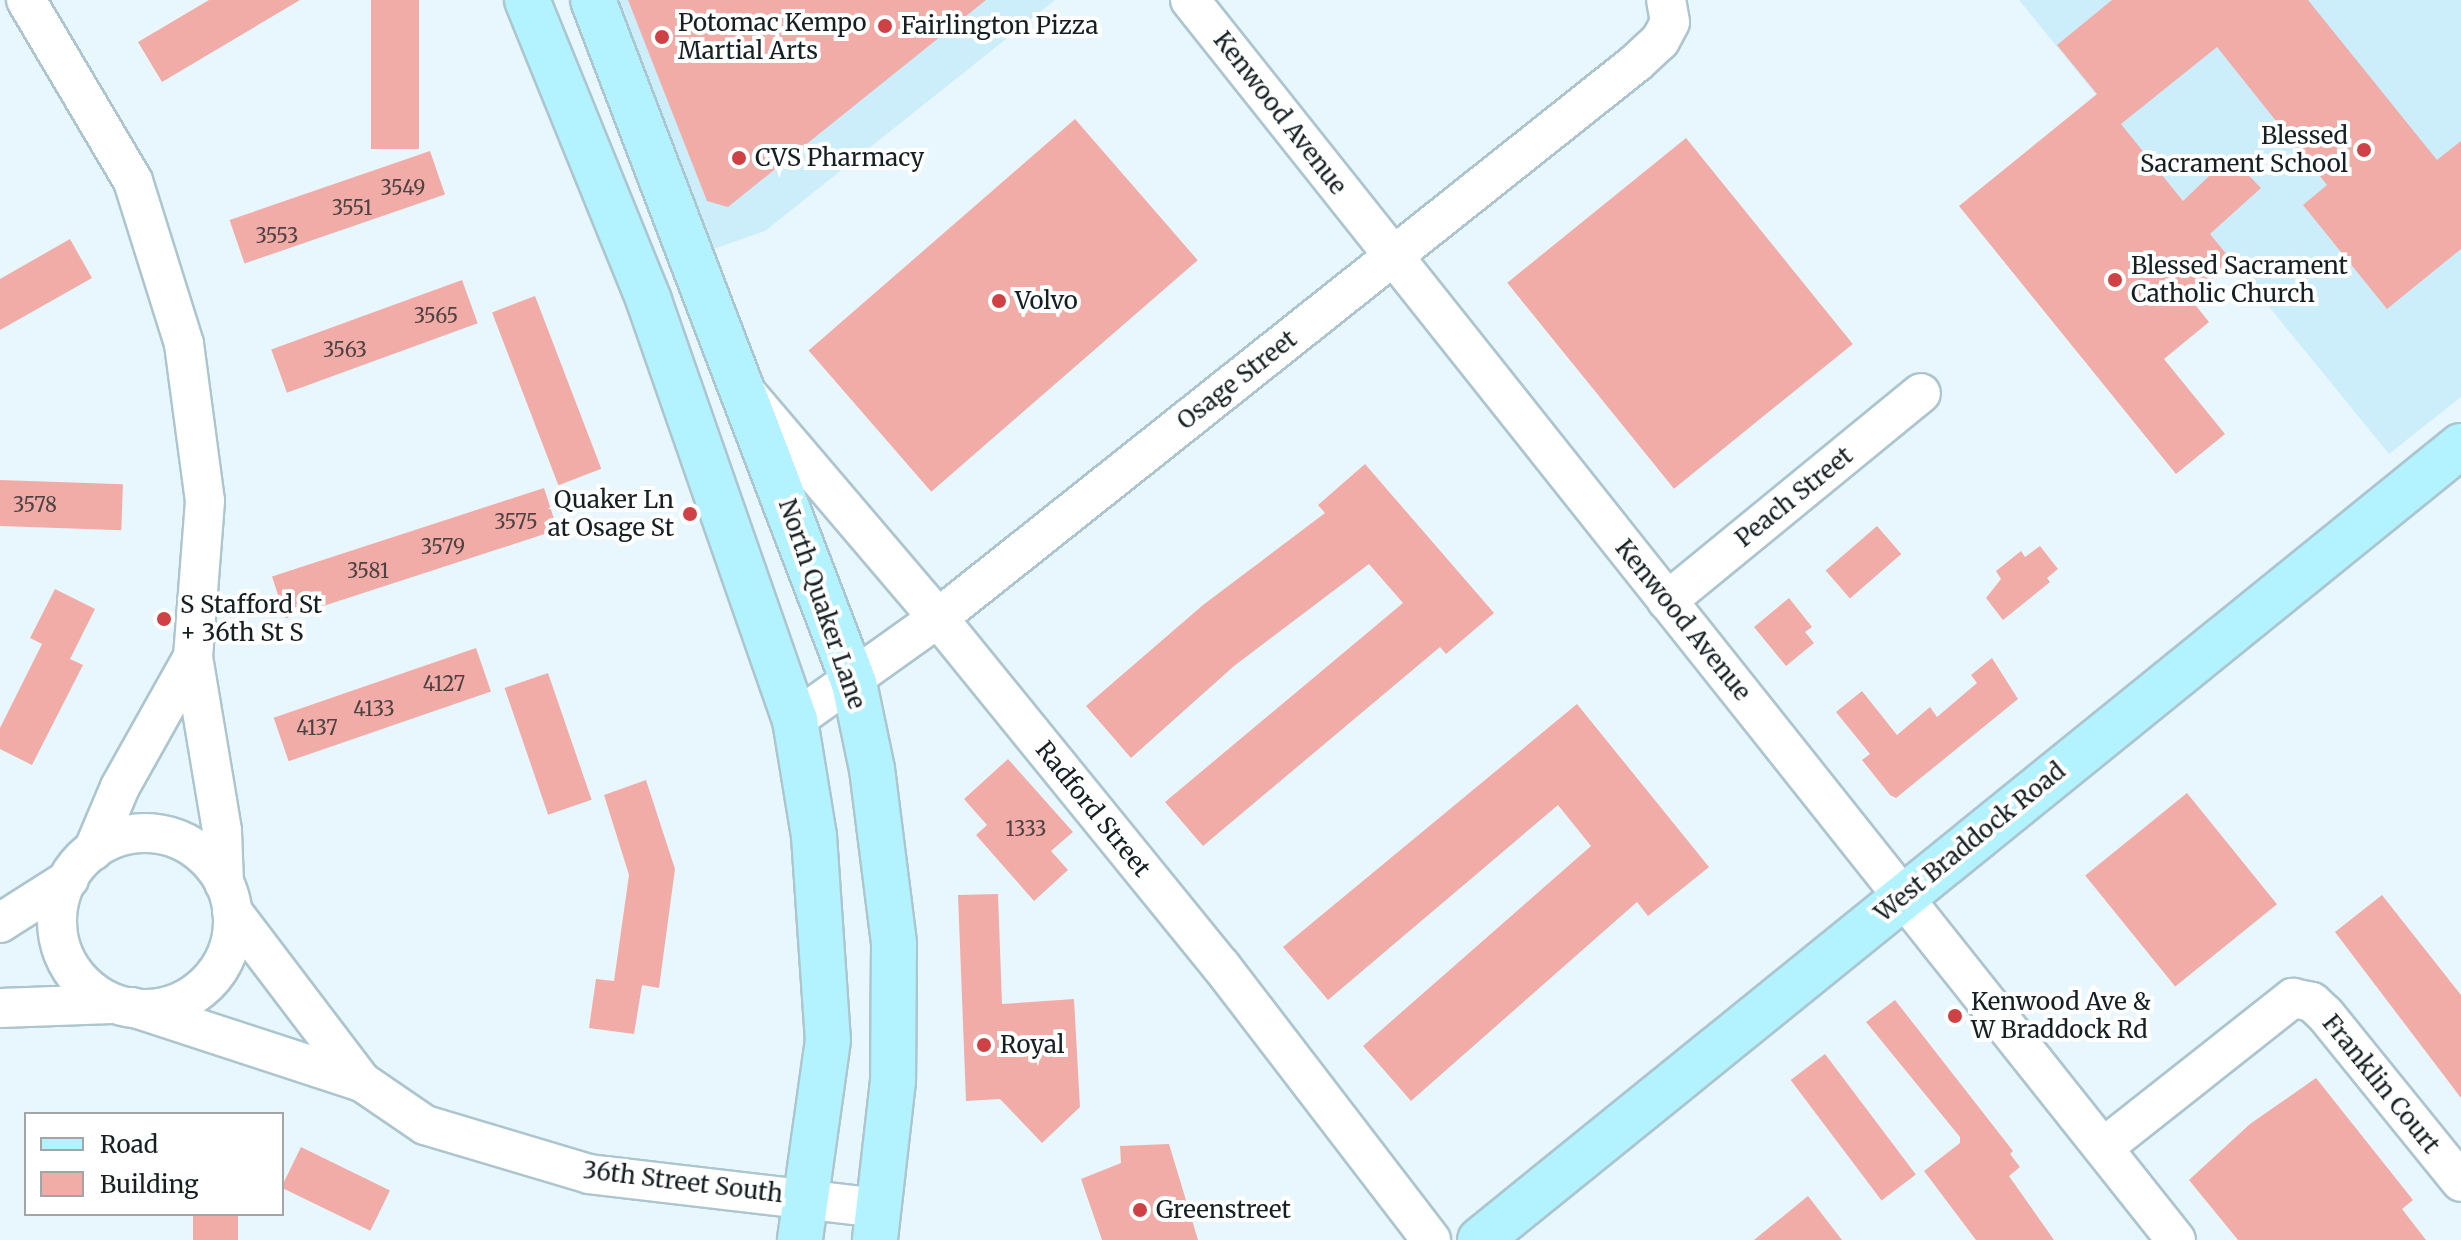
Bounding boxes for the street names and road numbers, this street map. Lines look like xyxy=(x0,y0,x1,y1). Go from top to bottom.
street label: Kenwood Avenue xyxy=(1208,26,1352,200)
street label: Osage Street xyxy=(1172,324,1302,436)
street label: Peach Street xyxy=(1730,441,1858,553)
street label: North Quaker Lane xyxy=(773,495,871,713)
street label: Kenwood Avenue xyxy=(1609,534,1757,706)
street label: Radford Street xyxy=(1030,736,1156,882)
street label: West Braddock Road xyxy=(1869,756,2071,928)
street label: Franklin Court xyxy=(2316,1009,2446,1159)
street label: 36th Street South xyxy=(581,1155,785,1209)

